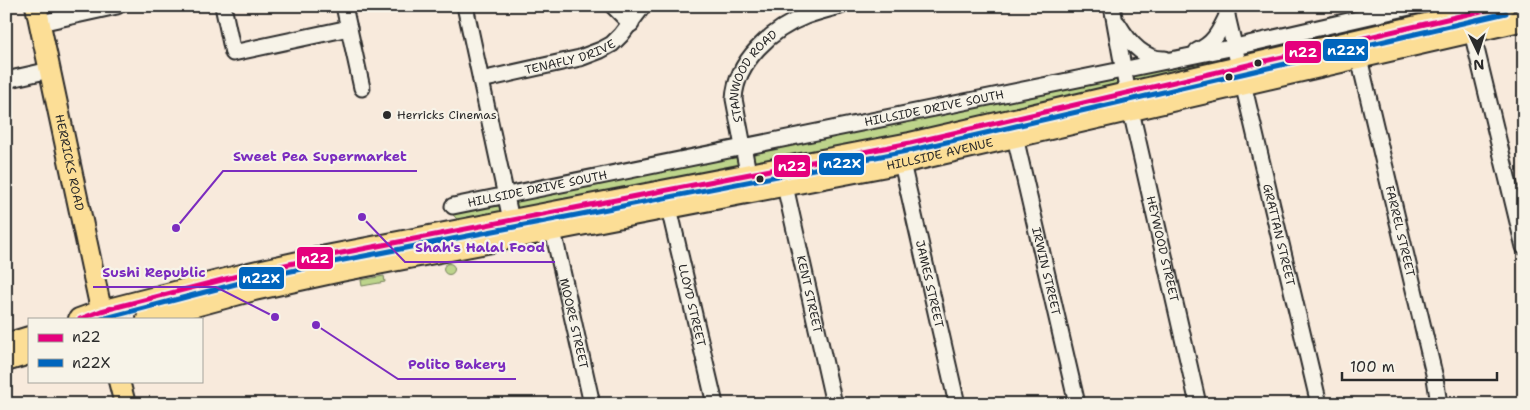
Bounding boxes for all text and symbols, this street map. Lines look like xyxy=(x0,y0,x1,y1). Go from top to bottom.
street label: STANWOOD ROAD xyxy=(726,26,781,124)
north arrow xyxy=(1452,28,1502,78)
street label: TENAFLY DRIVE xyxy=(523,36,618,78)
line badge: n22X xyxy=(1322,38,1369,62)
line badge: n22 xyxy=(1284,40,1322,64)
text: n22X xyxy=(1327,41,1365,59)
text: n22 xyxy=(1289,43,1317,61)
text: N xyxy=(1473,56,1485,74)
unlabelled marker xyxy=(1253,58,1263,68)
unlabelled marker xyxy=(1224,72,1234,82)
street label: HILLSIDE DRIVE SOUTH xyxy=(863,86,1006,130)
place label: Herricks Cinemas xyxy=(397,107,497,123)
marker: Herricks Cinemas xyxy=(381,109,393,121)
street label: HERRICKS ROAD xyxy=(51,113,88,212)
street label: HILLSIDE AVENUE xyxy=(885,134,995,174)
callout: Sweet Pea Supermarket xyxy=(223,142,417,171)
text: Sweet Pea Supermarket xyxy=(233,147,407,165)
line badge: n22X xyxy=(818,152,865,176)
line badge: n22 xyxy=(773,154,811,178)
text: n22X xyxy=(823,154,861,172)
text: n22 xyxy=(778,157,806,175)
street label: HILLSIDE DRIVE SOUTH xyxy=(466,167,609,211)
unlabelled marker xyxy=(755,174,765,184)
street label: GRATTAN STREET xyxy=(1259,182,1299,288)
street label: FARREL STREET xyxy=(1382,184,1419,279)
street label: HEYWOOD STREET xyxy=(1143,194,1182,304)
street label: IRWIN STREET xyxy=(1028,226,1064,318)
callout: Shah's Halal Food xyxy=(405,233,555,262)
text: Shah's Halal Food xyxy=(415,238,545,256)
street label: JAMES STREET xyxy=(912,239,947,330)
line badge: n22 xyxy=(296,246,334,270)
text: n22 xyxy=(301,249,329,267)
street label: KENT STREET xyxy=(793,254,826,335)
callout: Sushi Republic xyxy=(93,258,216,287)
text: Sushi Republic xyxy=(102,263,206,281)
street label: LLOYD STREET xyxy=(674,263,709,349)
line badge: n22X xyxy=(238,266,285,290)
text: n22X xyxy=(242,269,280,287)
street label: MOORE STREET xyxy=(556,277,592,371)
legend xyxy=(28,318,202,382)
text: n22 xyxy=(72,327,101,347)
callout: Polito Bakery xyxy=(398,350,516,379)
scale bar xyxy=(1342,350,1498,382)
text: n22X xyxy=(72,353,111,373)
text: Polito Bakery xyxy=(408,355,506,373)
text: 100 m xyxy=(1350,357,1395,377)

